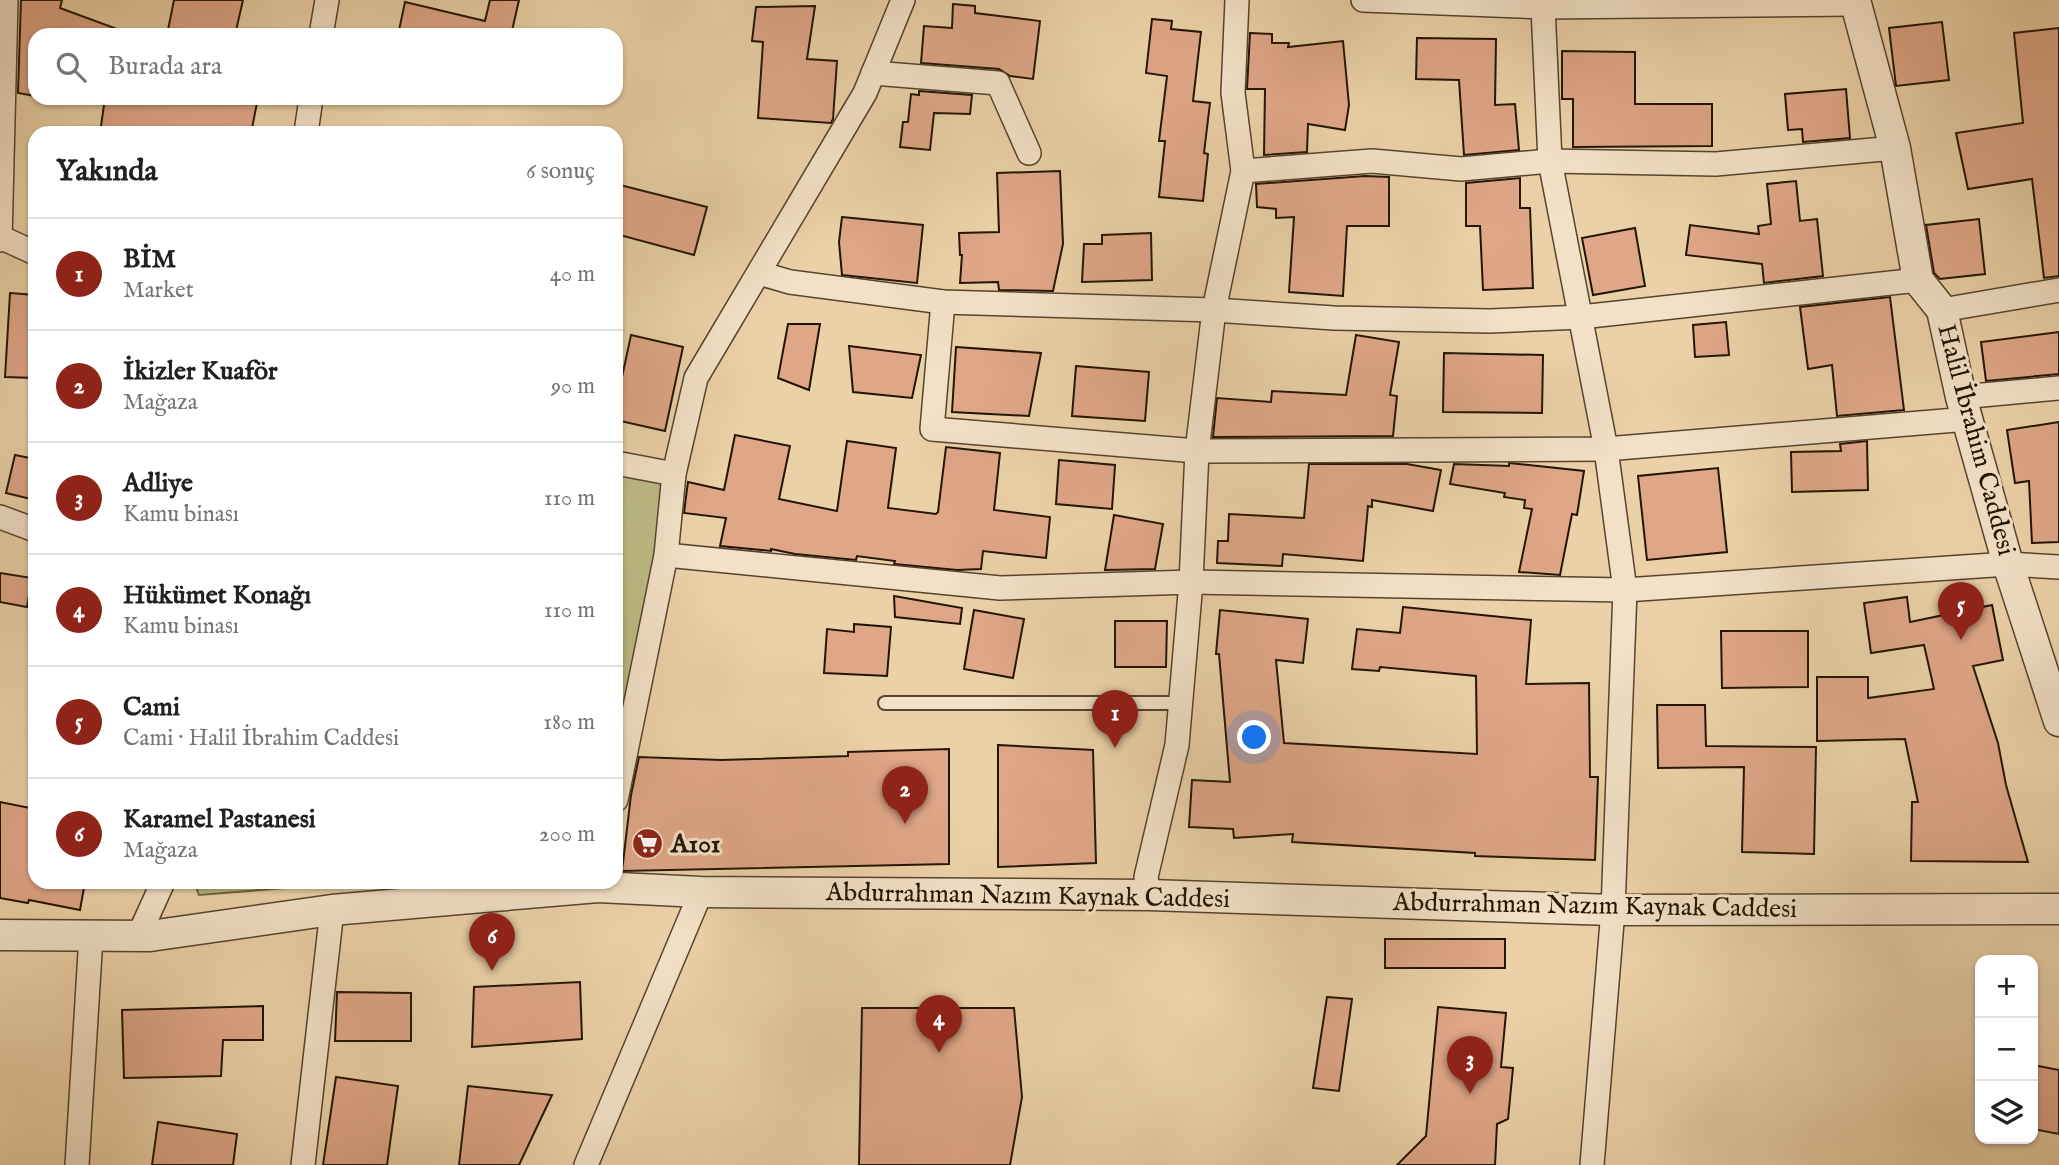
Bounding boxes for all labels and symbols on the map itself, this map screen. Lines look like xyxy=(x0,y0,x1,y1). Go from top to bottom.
street label: Halil İbrahim Caddesi xyxy=(1929,321,2023,559)
pin: 5 xyxy=(1938,582,1984,640)
pin: 1 xyxy=(1092,690,1138,748)
your location xyxy=(1237,720,1271,754)
pin: 2 xyxy=(882,766,928,824)
supermarket icon: A101 xyxy=(631,827,665,861)
place label: A101 xyxy=(670,828,720,861)
street label: Abdurrahman Nazım Kaynak Caddesi xyxy=(825,876,1231,916)
street label: Abdurrahman Nazım Kaynak Caddesi xyxy=(1392,886,1798,926)
pin: 6 xyxy=(469,913,515,971)
pin: 4 xyxy=(916,995,962,1053)
pin: 3 xyxy=(1447,1036,1493,1094)

